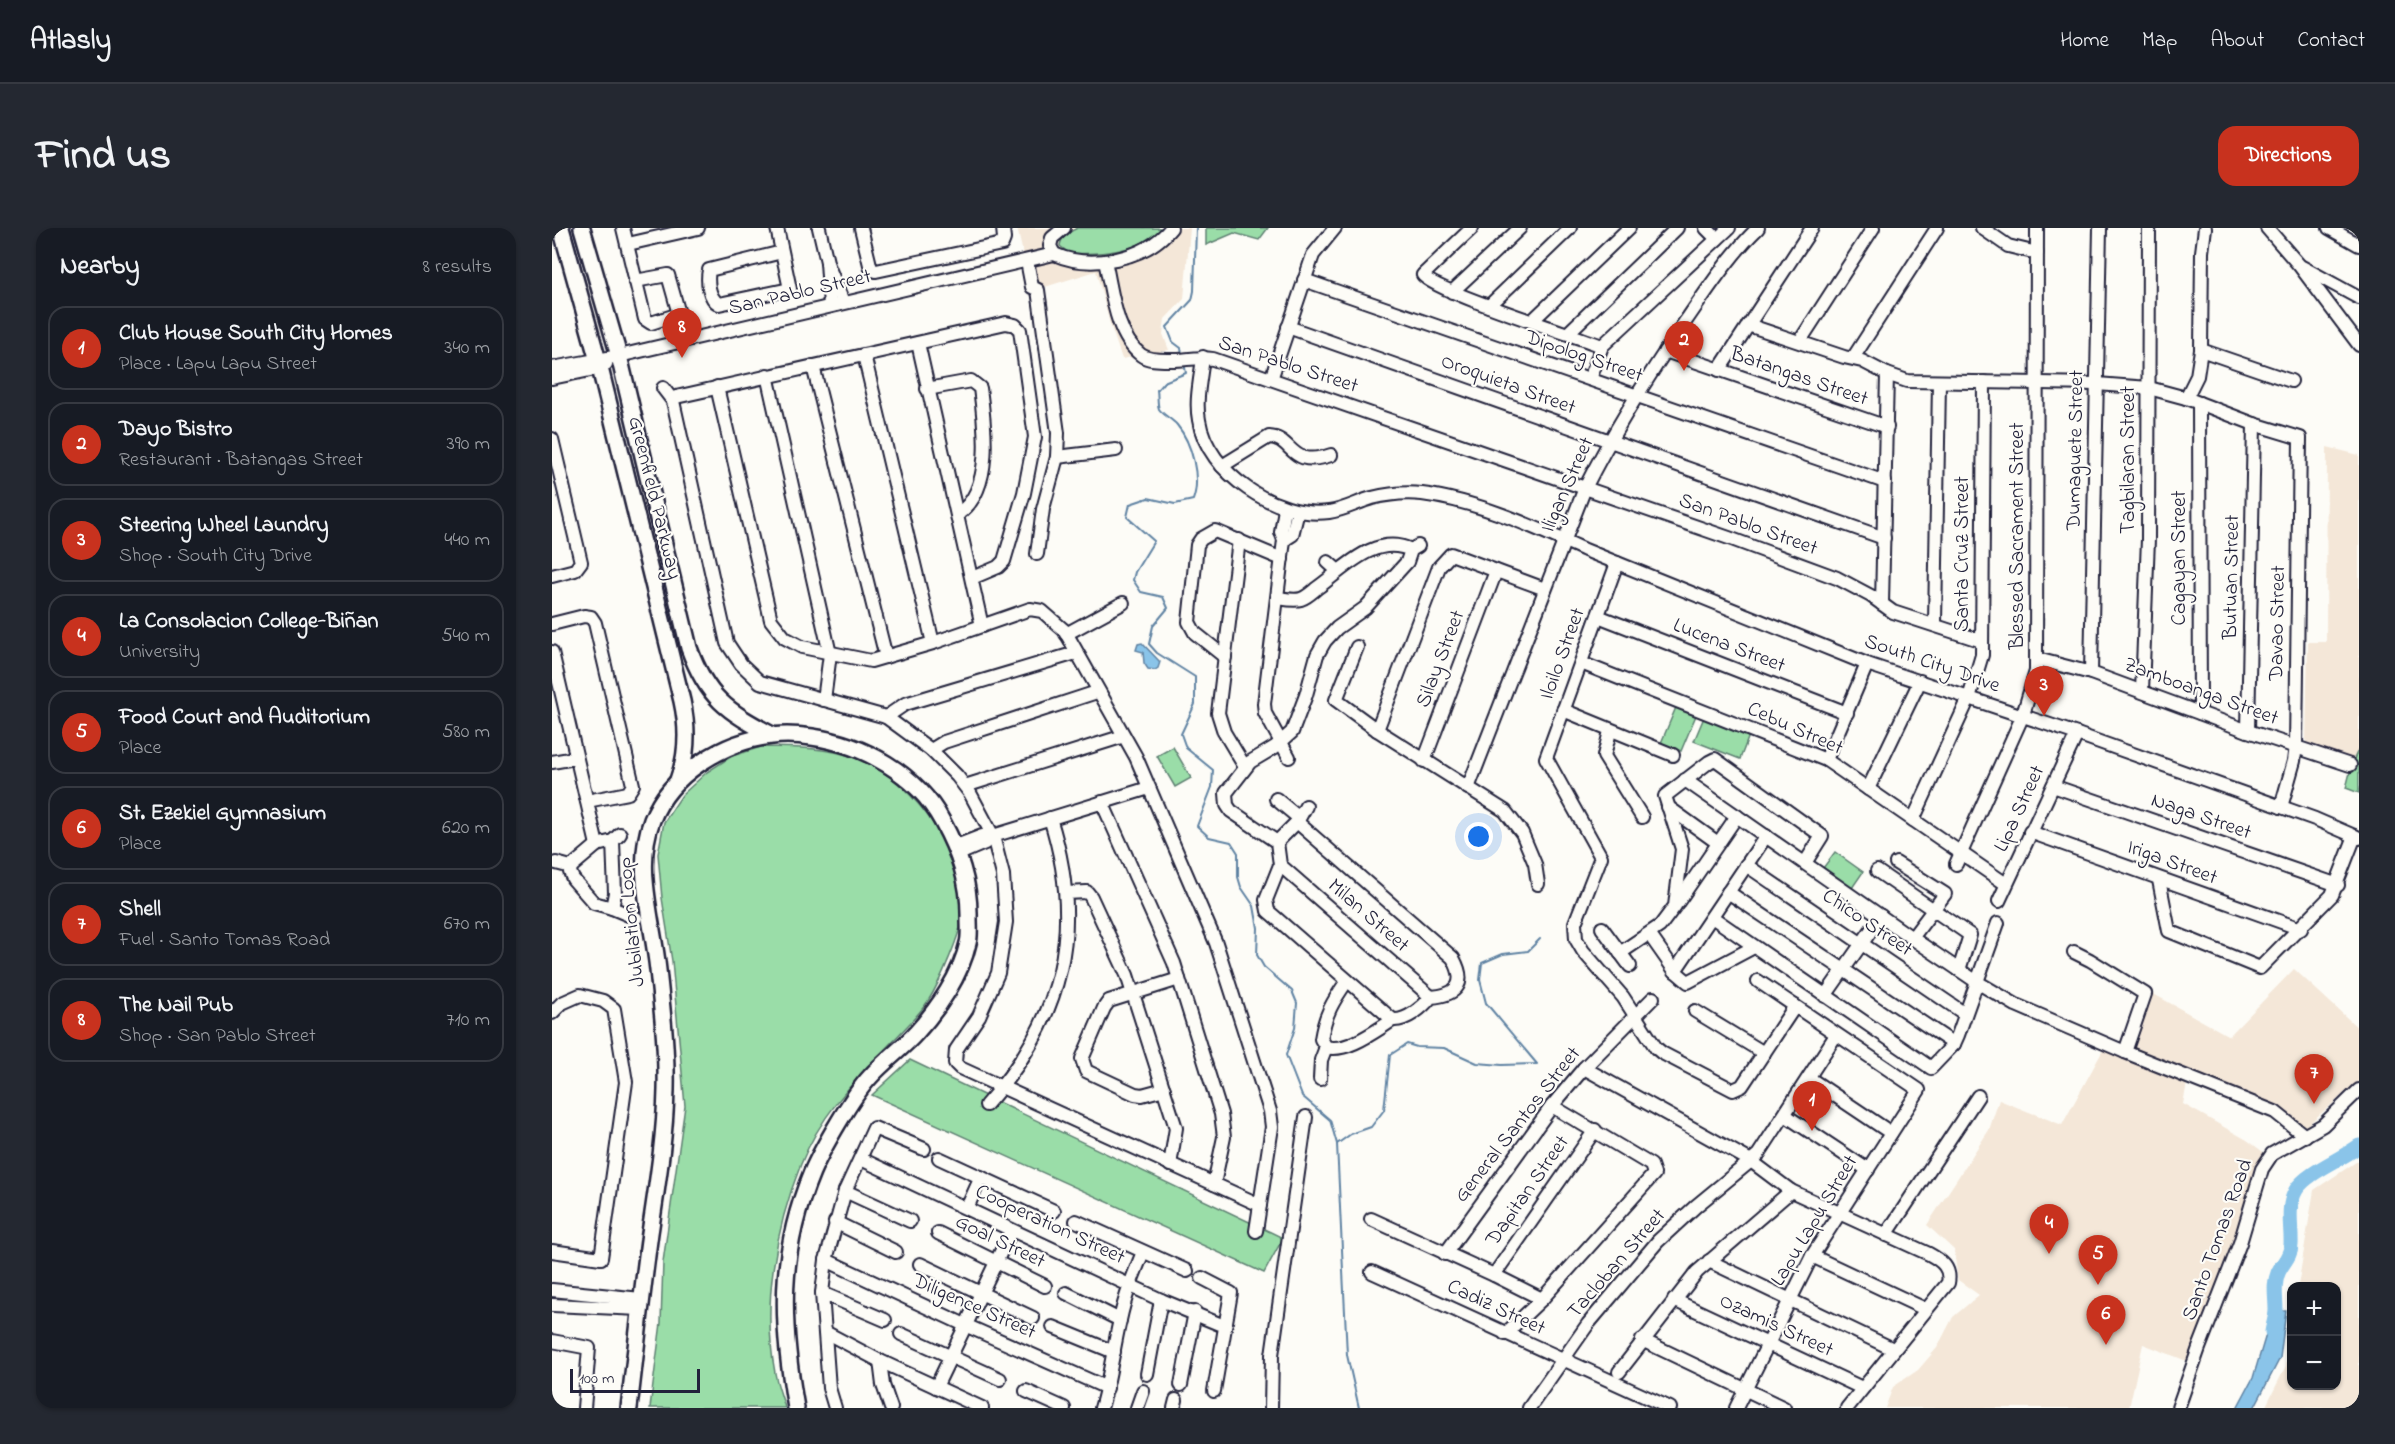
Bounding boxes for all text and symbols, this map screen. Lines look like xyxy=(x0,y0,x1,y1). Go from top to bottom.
text: Atlasly xyxy=(30,21,111,62)
text: Home xyxy=(2060,26,2109,56)
text: Map xyxy=(2142,26,2177,56)
text: About xyxy=(2210,26,2264,56)
text: Contact xyxy=(2297,26,2365,56)
text: Find us xyxy=(36,126,171,187)
button: Directions xyxy=(2218,126,2359,186)
text: Nearby xyxy=(60,248,139,286)
text: 8 results xyxy=(423,253,492,282)
street label: San Pablo Street xyxy=(726,262,874,324)
pin: 8 xyxy=(662,308,702,358)
text: Club House South City Homes xyxy=(119,318,393,350)
street label: Dipolog Street xyxy=(1519,322,1647,393)
pin: 2 xyxy=(1664,322,1704,371)
street label: San Pablo Street xyxy=(1214,328,1362,402)
text: 1 xyxy=(78,334,85,363)
text: 340 m xyxy=(444,334,490,363)
street label: Batangas Street xyxy=(1725,339,1872,416)
street label: Oroquieta Street xyxy=(1436,347,1580,423)
text: Place · Lapu Lapu Street xyxy=(119,350,317,379)
street label: Dumaguete Street xyxy=(2060,370,2094,532)
street label: Tagbilaran Street xyxy=(2114,386,2146,534)
street label: Greenfield Parkway xyxy=(617,413,689,583)
text: Dayo Bistro xyxy=(119,414,232,446)
street label: Blessed Sacrament Street xyxy=(2003,423,2033,650)
text: 2 xyxy=(77,430,86,459)
text: 390 m xyxy=(447,430,490,459)
street label: Iligan Street xyxy=(1534,433,1604,538)
text: Restaurant · Batangas Street xyxy=(119,446,363,475)
street label: Santa Cruz Street xyxy=(1948,476,1978,632)
street label: San Pablo Street xyxy=(1674,486,1822,564)
street label: Cagayan Street xyxy=(2165,490,2197,626)
text: Steering Wheel Laundry xyxy=(119,510,328,542)
street label: Butuan Street xyxy=(2216,514,2248,641)
text: 3 xyxy=(77,526,86,555)
text: 440 m xyxy=(444,526,490,555)
text: Shop · South City Drive xyxy=(119,542,312,571)
street label: Davao Street xyxy=(2262,565,2294,682)
street label: Iloilo Street xyxy=(1533,604,1593,704)
text: La Consolacion College-Biñan xyxy=(119,606,378,638)
street label: Silay Street xyxy=(1409,606,1475,713)
street label: Lucena Street xyxy=(1668,611,1790,681)
text: 4 xyxy=(77,622,86,651)
text: 540 m xyxy=(441,622,490,651)
street label: South City Drive xyxy=(1859,627,2004,703)
text: University xyxy=(119,638,200,667)
street label: Zamboanga Street xyxy=(2119,650,2282,736)
pin: 3 xyxy=(2024,666,2064,716)
street label: Cebu Street xyxy=(1742,695,1848,763)
text: Food Court and Auditorium xyxy=(119,702,370,734)
text: 5 xyxy=(76,718,87,747)
text: 580 m xyxy=(442,718,490,747)
text: Place xyxy=(119,734,161,763)
street label: Lipa Street xyxy=(1987,761,2053,857)
street label: Naga Street xyxy=(2146,786,2255,850)
text: St. Ezekiel Gymnasium xyxy=(119,798,326,830)
text: 6 xyxy=(77,814,86,843)
text: 620 m xyxy=(442,814,490,843)
your location xyxy=(1464,822,1493,851)
text: Place xyxy=(119,830,161,859)
street label: Iriga Street xyxy=(2122,833,2221,895)
street label: Jubilation Loop xyxy=(610,856,654,988)
street label: Milan Street xyxy=(1320,872,1416,960)
street label: Chico Street xyxy=(1816,882,1918,964)
text: Shell xyxy=(119,894,161,926)
text: 7 xyxy=(77,910,86,939)
text: 670 m xyxy=(444,910,490,939)
text: Fuel · Santo Tomas Road xyxy=(119,926,330,955)
text: The Nail Pub xyxy=(119,990,233,1022)
text: 8 xyxy=(78,1006,85,1035)
text: 710 m xyxy=(446,1006,490,1035)
text: Shop · San Pablo Street xyxy=(119,1022,316,1051)
street label: General Santos Street xyxy=(1447,1041,1589,1209)
pin: 7 xyxy=(2294,1054,2334,1104)
pin: 1 xyxy=(1792,1082,1832,1131)
street label: Dapitan Street xyxy=(1478,1130,1577,1253)
street label: Lapu Lapu Street xyxy=(1764,1150,1866,1292)
street label: Santo Tomas Road xyxy=(2175,1155,2261,1325)
street label: Cooperation Street xyxy=(970,1177,1130,1273)
street label: Tacloban Street xyxy=(1561,1202,1673,1326)
pin: 4 xyxy=(2030,1204,2068,1254)
street label: Goal Street xyxy=(950,1207,1050,1277)
pin: 5 xyxy=(2078,1236,2118,1285)
street label: Diligence Street xyxy=(906,1266,1041,1350)
street label: Cadiz Street xyxy=(1442,1272,1550,1344)
map controls xyxy=(2287,1282,2341,1390)
button: + xyxy=(2287,1282,2341,1336)
street label: Ozamis Street xyxy=(1714,1286,1838,1366)
pin: 6 xyxy=(2086,1296,2126,1345)
button: − xyxy=(2287,1336,2341,1390)
scale bar xyxy=(570,1366,700,1394)
text: 100 m xyxy=(579,1367,614,1391)

